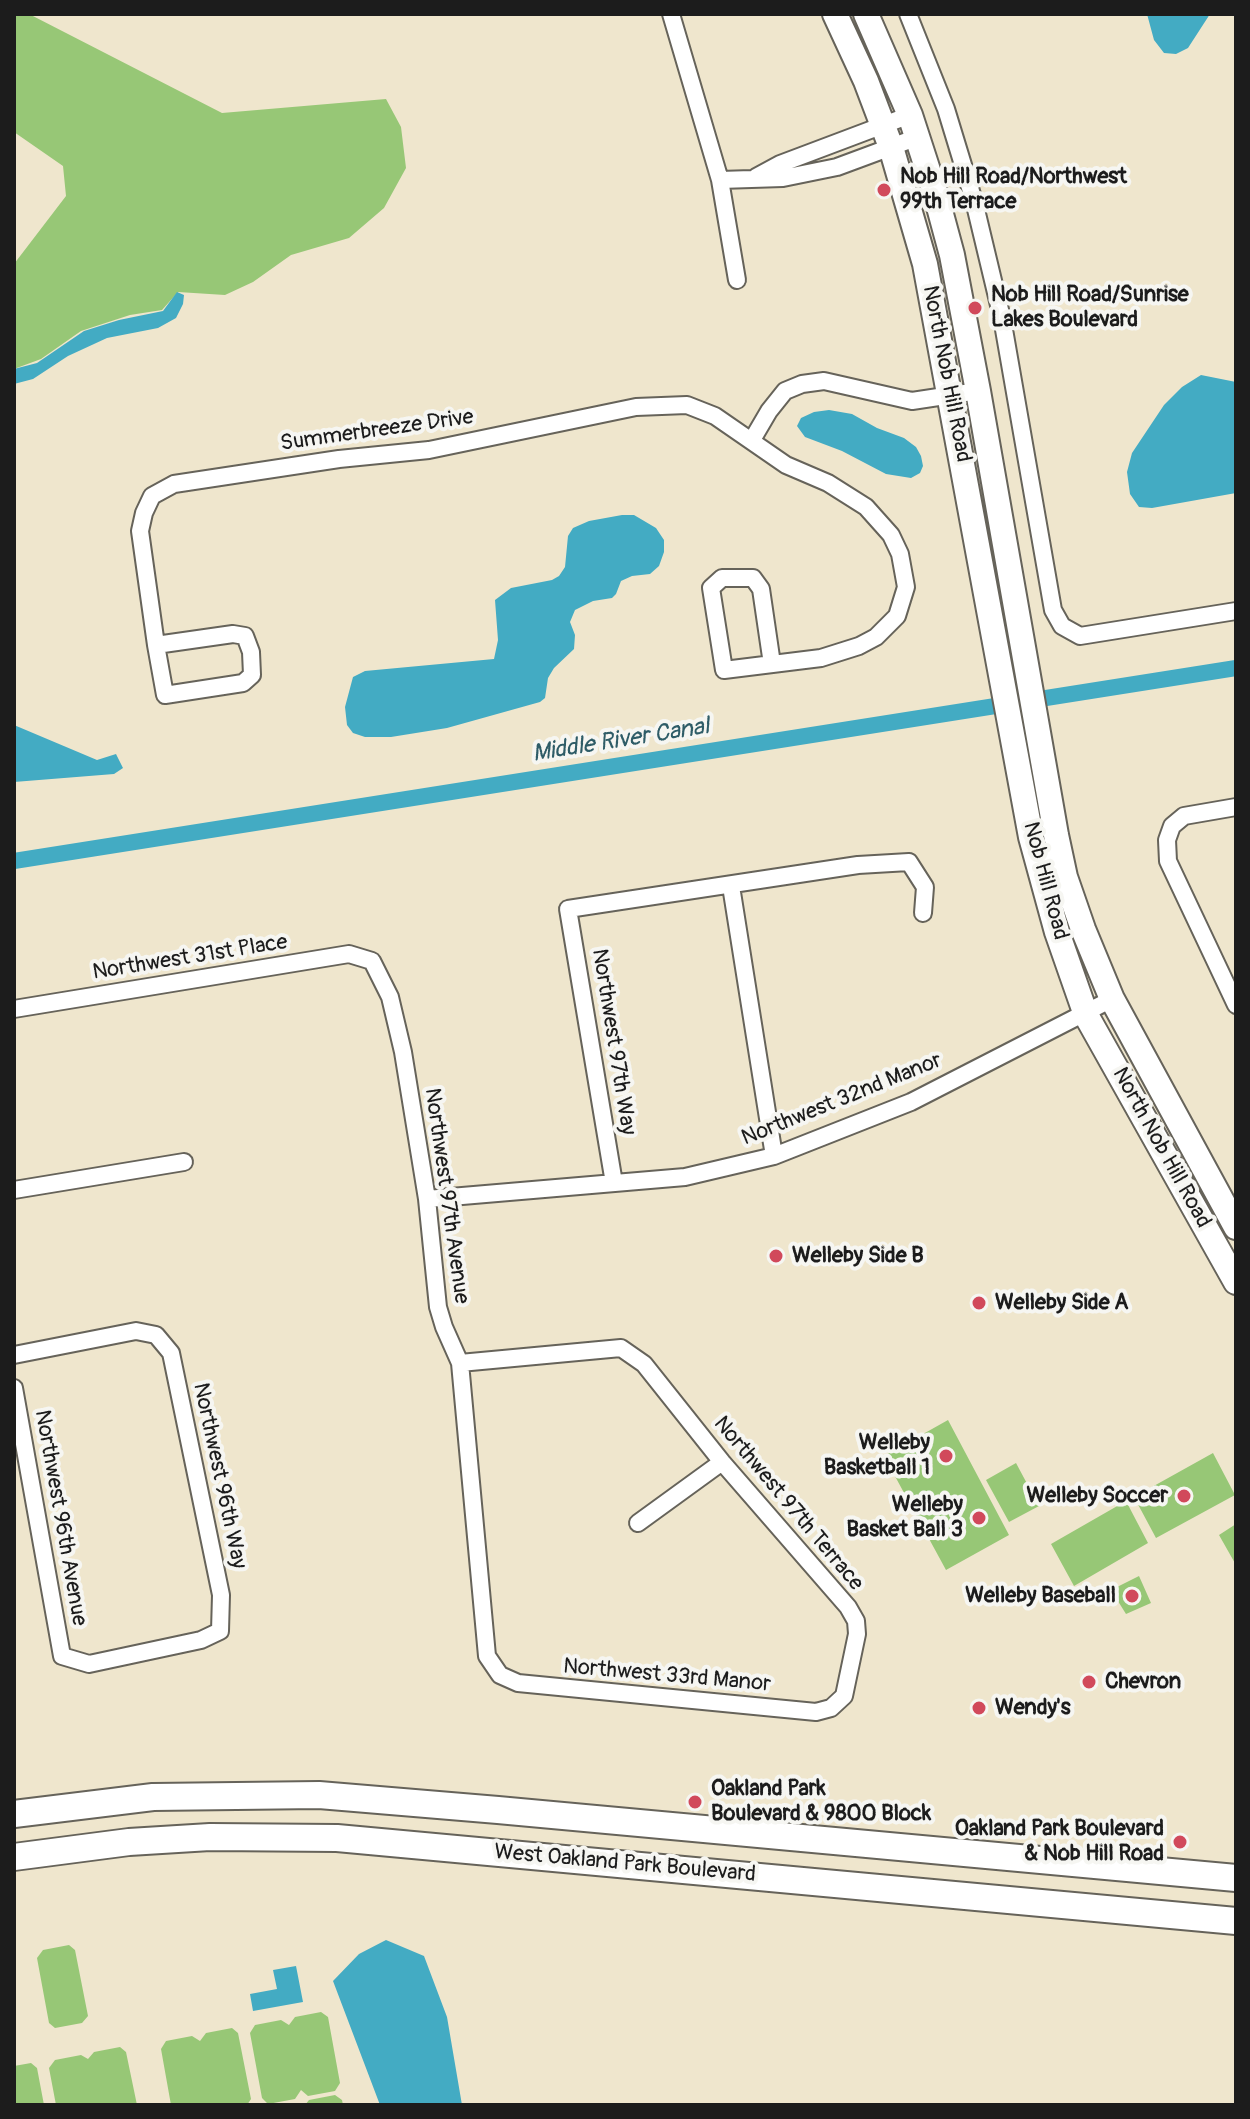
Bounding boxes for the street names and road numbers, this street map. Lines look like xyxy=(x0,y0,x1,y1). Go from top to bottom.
street label: North Nob Hill Road xyxy=(916,283,976,465)
street label: Summerbreeze Drive xyxy=(279,404,475,458)
street label: Nob Hill Road xyxy=(1017,819,1073,943)
street label: Northwest 31st Place xyxy=(91,930,289,986)
street label: Northwest 97th Way xyxy=(585,947,641,1137)
street label: Northwest 32nd Manor xyxy=(738,1048,946,1152)
street label: North Nob Hill Road xyxy=(1106,1063,1216,1233)
street label: Northwest 97th Avenue xyxy=(418,1086,474,1306)
street label: Northwest 96th Way xyxy=(186,1381,252,1571)
street label: Northwest 96th Avenue xyxy=(28,1408,92,1628)
street label: Northwest 97th Terrace xyxy=(707,1411,869,1597)
street label: Northwest 33rd Manor xyxy=(562,1654,772,1698)
street label: West Oakland Park Boulevard xyxy=(493,1839,757,1889)

